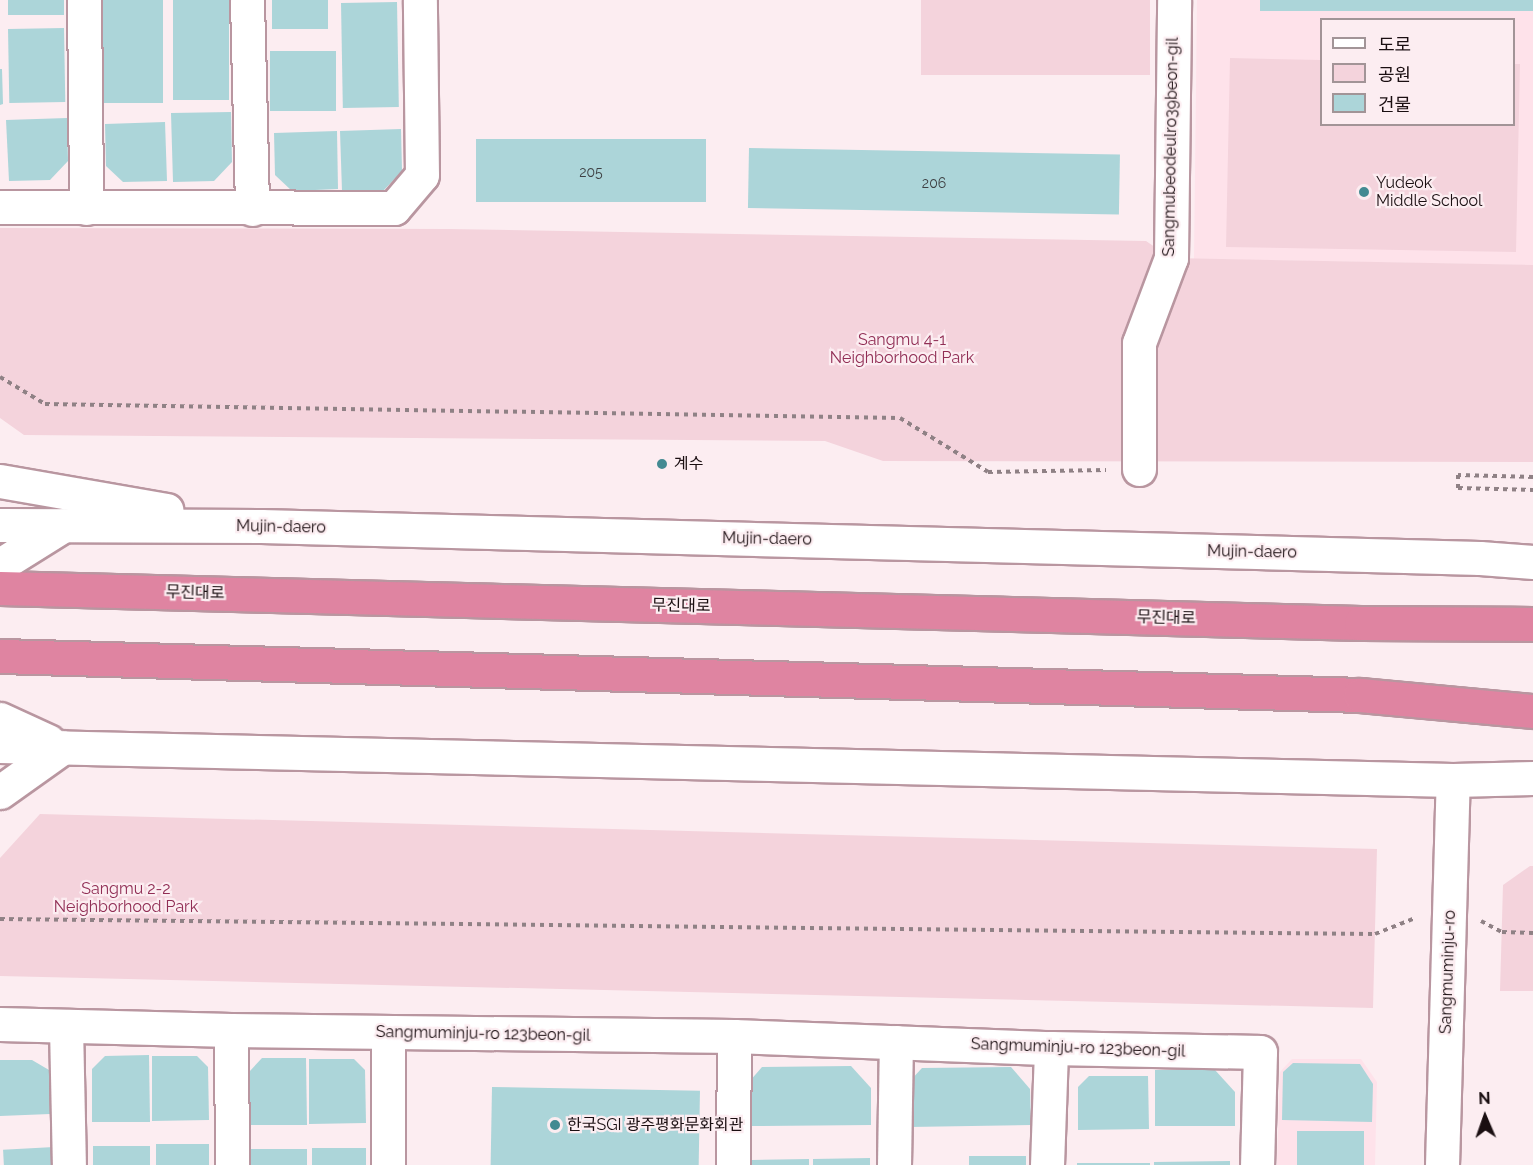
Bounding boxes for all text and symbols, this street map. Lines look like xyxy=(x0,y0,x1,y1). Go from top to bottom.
legend xyxy=(1320,18,1515,126)
text: 도로 xyxy=(1378,34,1411,55)
street label: Sangmubeodeulro39beon-gil xyxy=(1159,37,1183,257)
text: 공원 xyxy=(1378,64,1411,85)
text: 건물 xyxy=(1378,94,1411,115)
house number: 205 xyxy=(579,164,603,180)
place label: Yudeok Middle School xyxy=(1376,173,1482,211)
house number: 206 xyxy=(922,175,946,191)
marker: Yudeok Middle School xyxy=(1357,185,1371,199)
park label: Sangmu 4-1 Neighborhood Park xyxy=(830,330,974,368)
place label: 계수 xyxy=(674,454,703,474)
marker: 계수 xyxy=(655,457,669,471)
street label: Mujin-daero xyxy=(236,517,326,537)
street label: Mujin-daero xyxy=(722,529,812,549)
street label: Mujin-daero xyxy=(1207,542,1297,562)
street label: 무진대로 xyxy=(165,583,225,603)
street label: 무진대로 xyxy=(651,596,711,616)
street label: 무진대로 xyxy=(1136,608,1196,628)
park label: Sangmu 2-2 Neighborhood Park xyxy=(54,879,198,917)
street label: Sangmuminju-ro xyxy=(1436,910,1460,1034)
street label: Sangmuminju-ro 123beon-gil xyxy=(376,1023,590,1045)
street label: Sangmuminju-ro 123beon-gil xyxy=(970,1035,1186,1061)
north arrow xyxy=(1455,1087,1515,1147)
text: N xyxy=(1478,1089,1491,1108)
place label: 한국SGI 광주평화문화회관 xyxy=(567,1115,743,1135)
marker: 한국SGI 광주평화문화회관 xyxy=(548,1118,562,1132)

